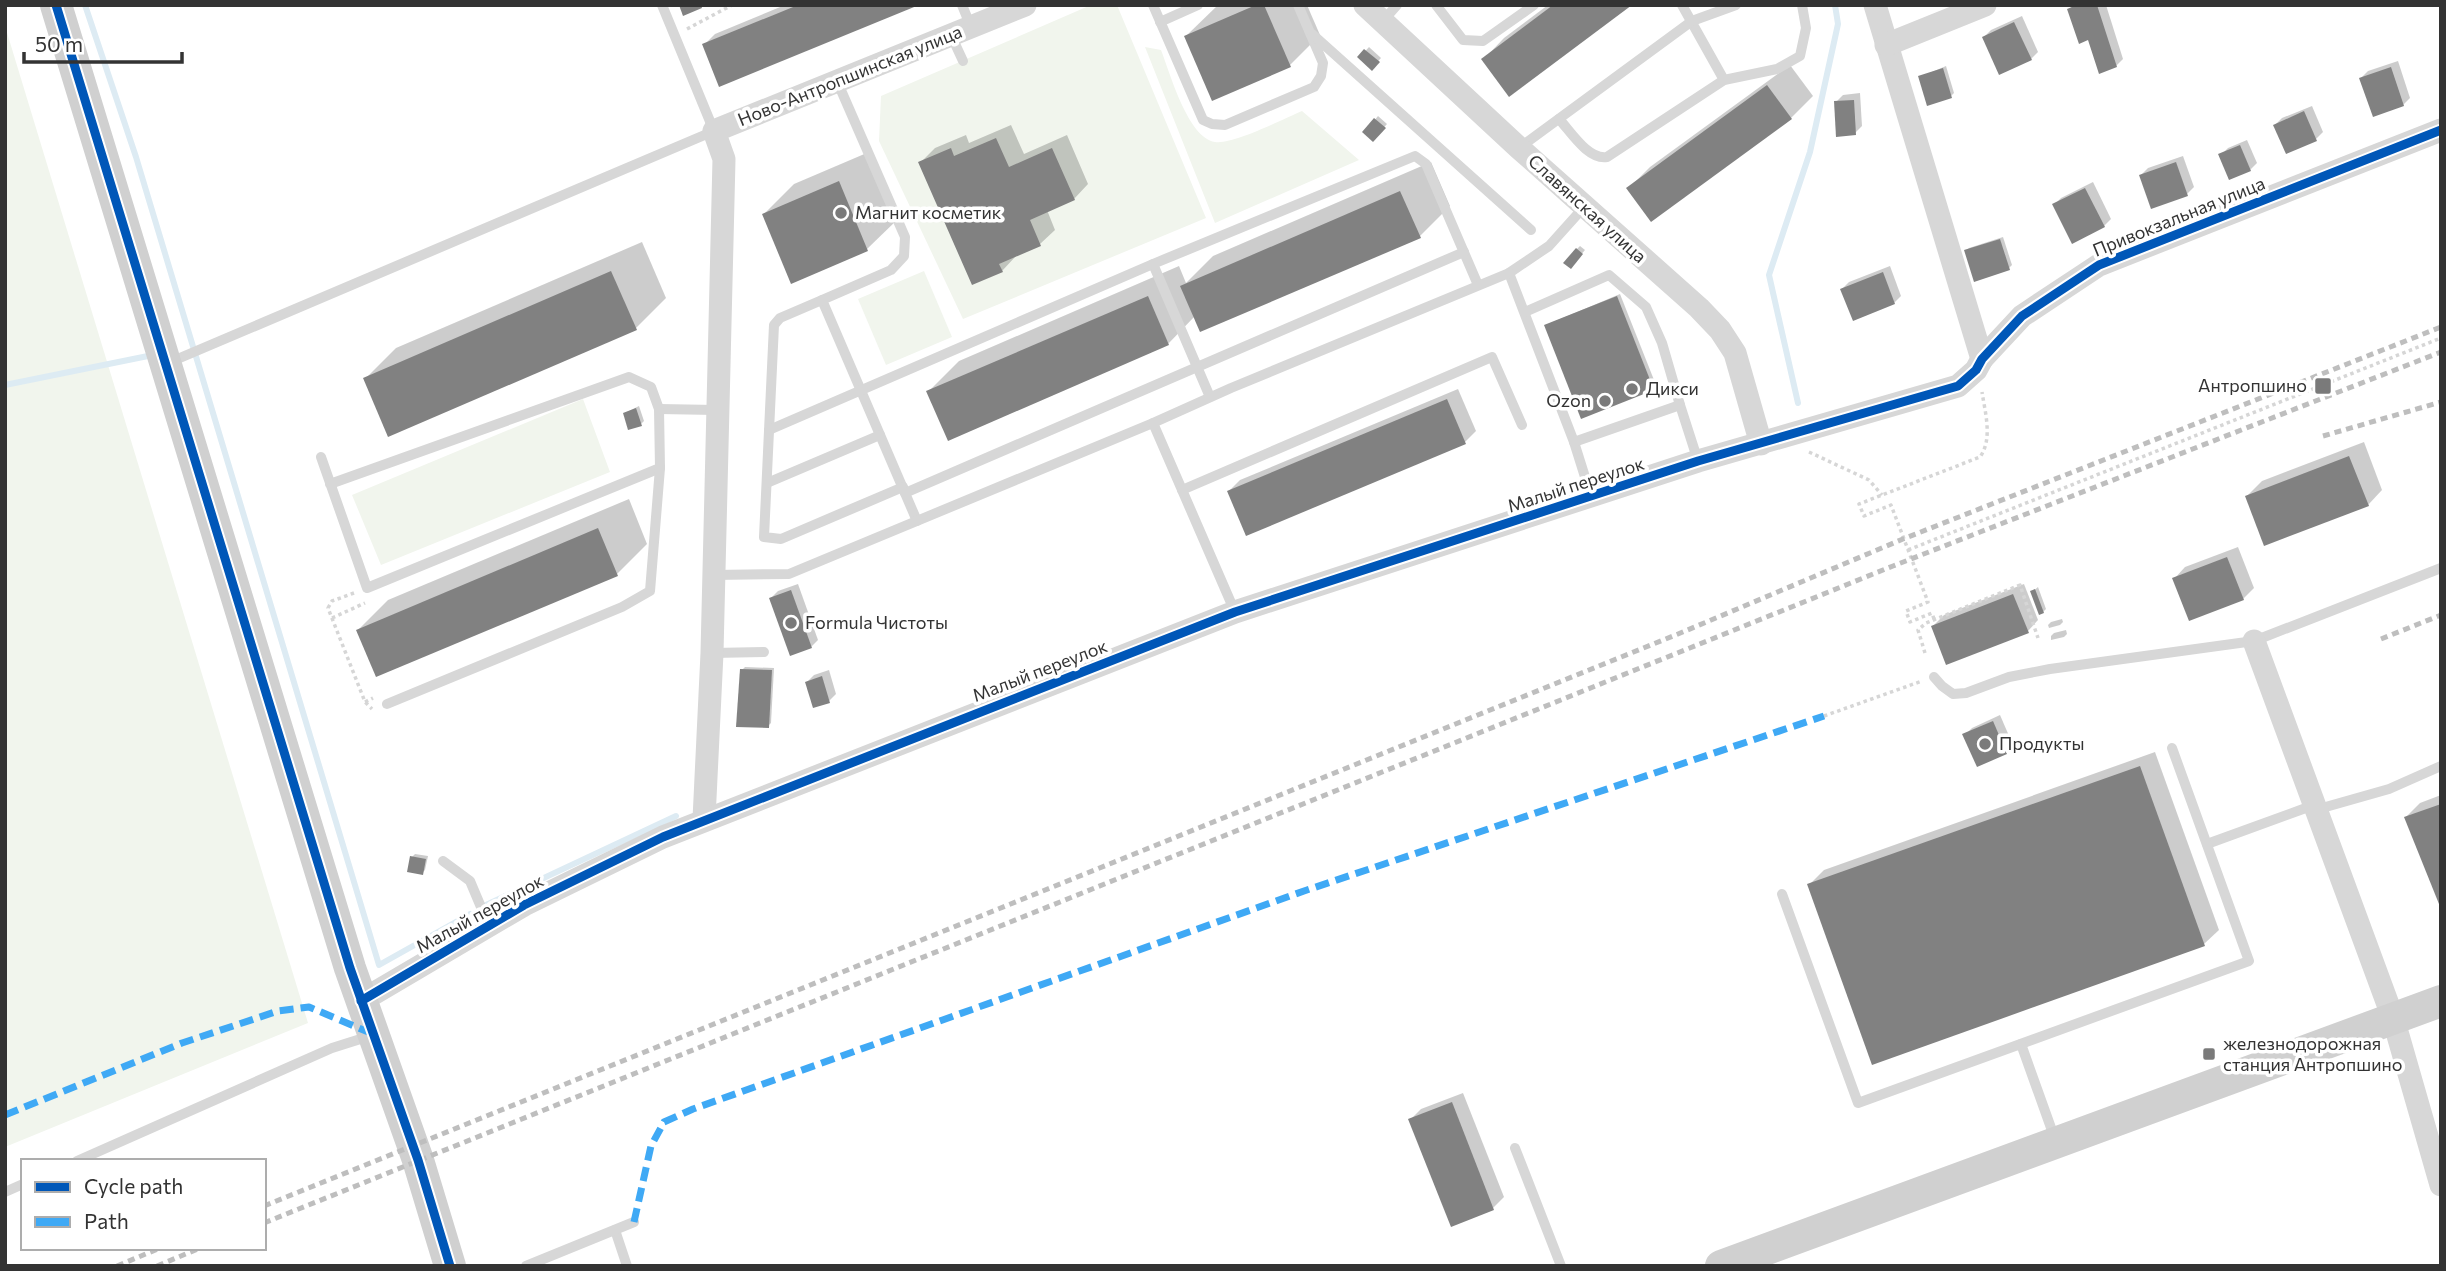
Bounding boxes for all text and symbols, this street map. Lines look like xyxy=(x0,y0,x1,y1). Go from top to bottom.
street label: Ново-Антропшинская улица xyxy=(734,20,965,130)
scale bar xyxy=(24,21,182,65)
text: 50 m xyxy=(35,31,83,56)
street label: Славянская улица xyxy=(1524,149,1651,267)
street label: Привокзальная улица xyxy=(2089,171,2268,261)
place label: Магнит косметик xyxy=(855,201,1002,223)
marker: Магнит косметик xyxy=(833,205,849,221)
place label: Антропшино xyxy=(2198,374,2307,396)
marker: Антропшино xyxy=(2313,376,2333,396)
place label: Дикси xyxy=(1646,377,1699,399)
marker: Дикси xyxy=(1624,381,1640,397)
place label: Ozon xyxy=(1546,389,1591,411)
marker: Ozon xyxy=(1597,393,1613,409)
street label: Малый переулок xyxy=(1504,451,1647,517)
place label: Formula Чистоты xyxy=(805,611,948,633)
marker: Formula Чистоты xyxy=(783,615,799,631)
street label: Малый переулок xyxy=(969,634,1111,706)
place label: Продукты xyxy=(1999,732,2084,754)
marker: Продукты xyxy=(1977,736,1993,752)
street label: Малый переулок xyxy=(412,869,548,957)
place label: железнодорожная станция Антропшино xyxy=(2223,1032,2403,1075)
marker: железнодорожная станция Антропшино xyxy=(2201,1046,2217,1062)
legend xyxy=(21,1159,266,1250)
text: Cycle path xyxy=(84,1173,183,1198)
text: Path xyxy=(84,1208,129,1233)

